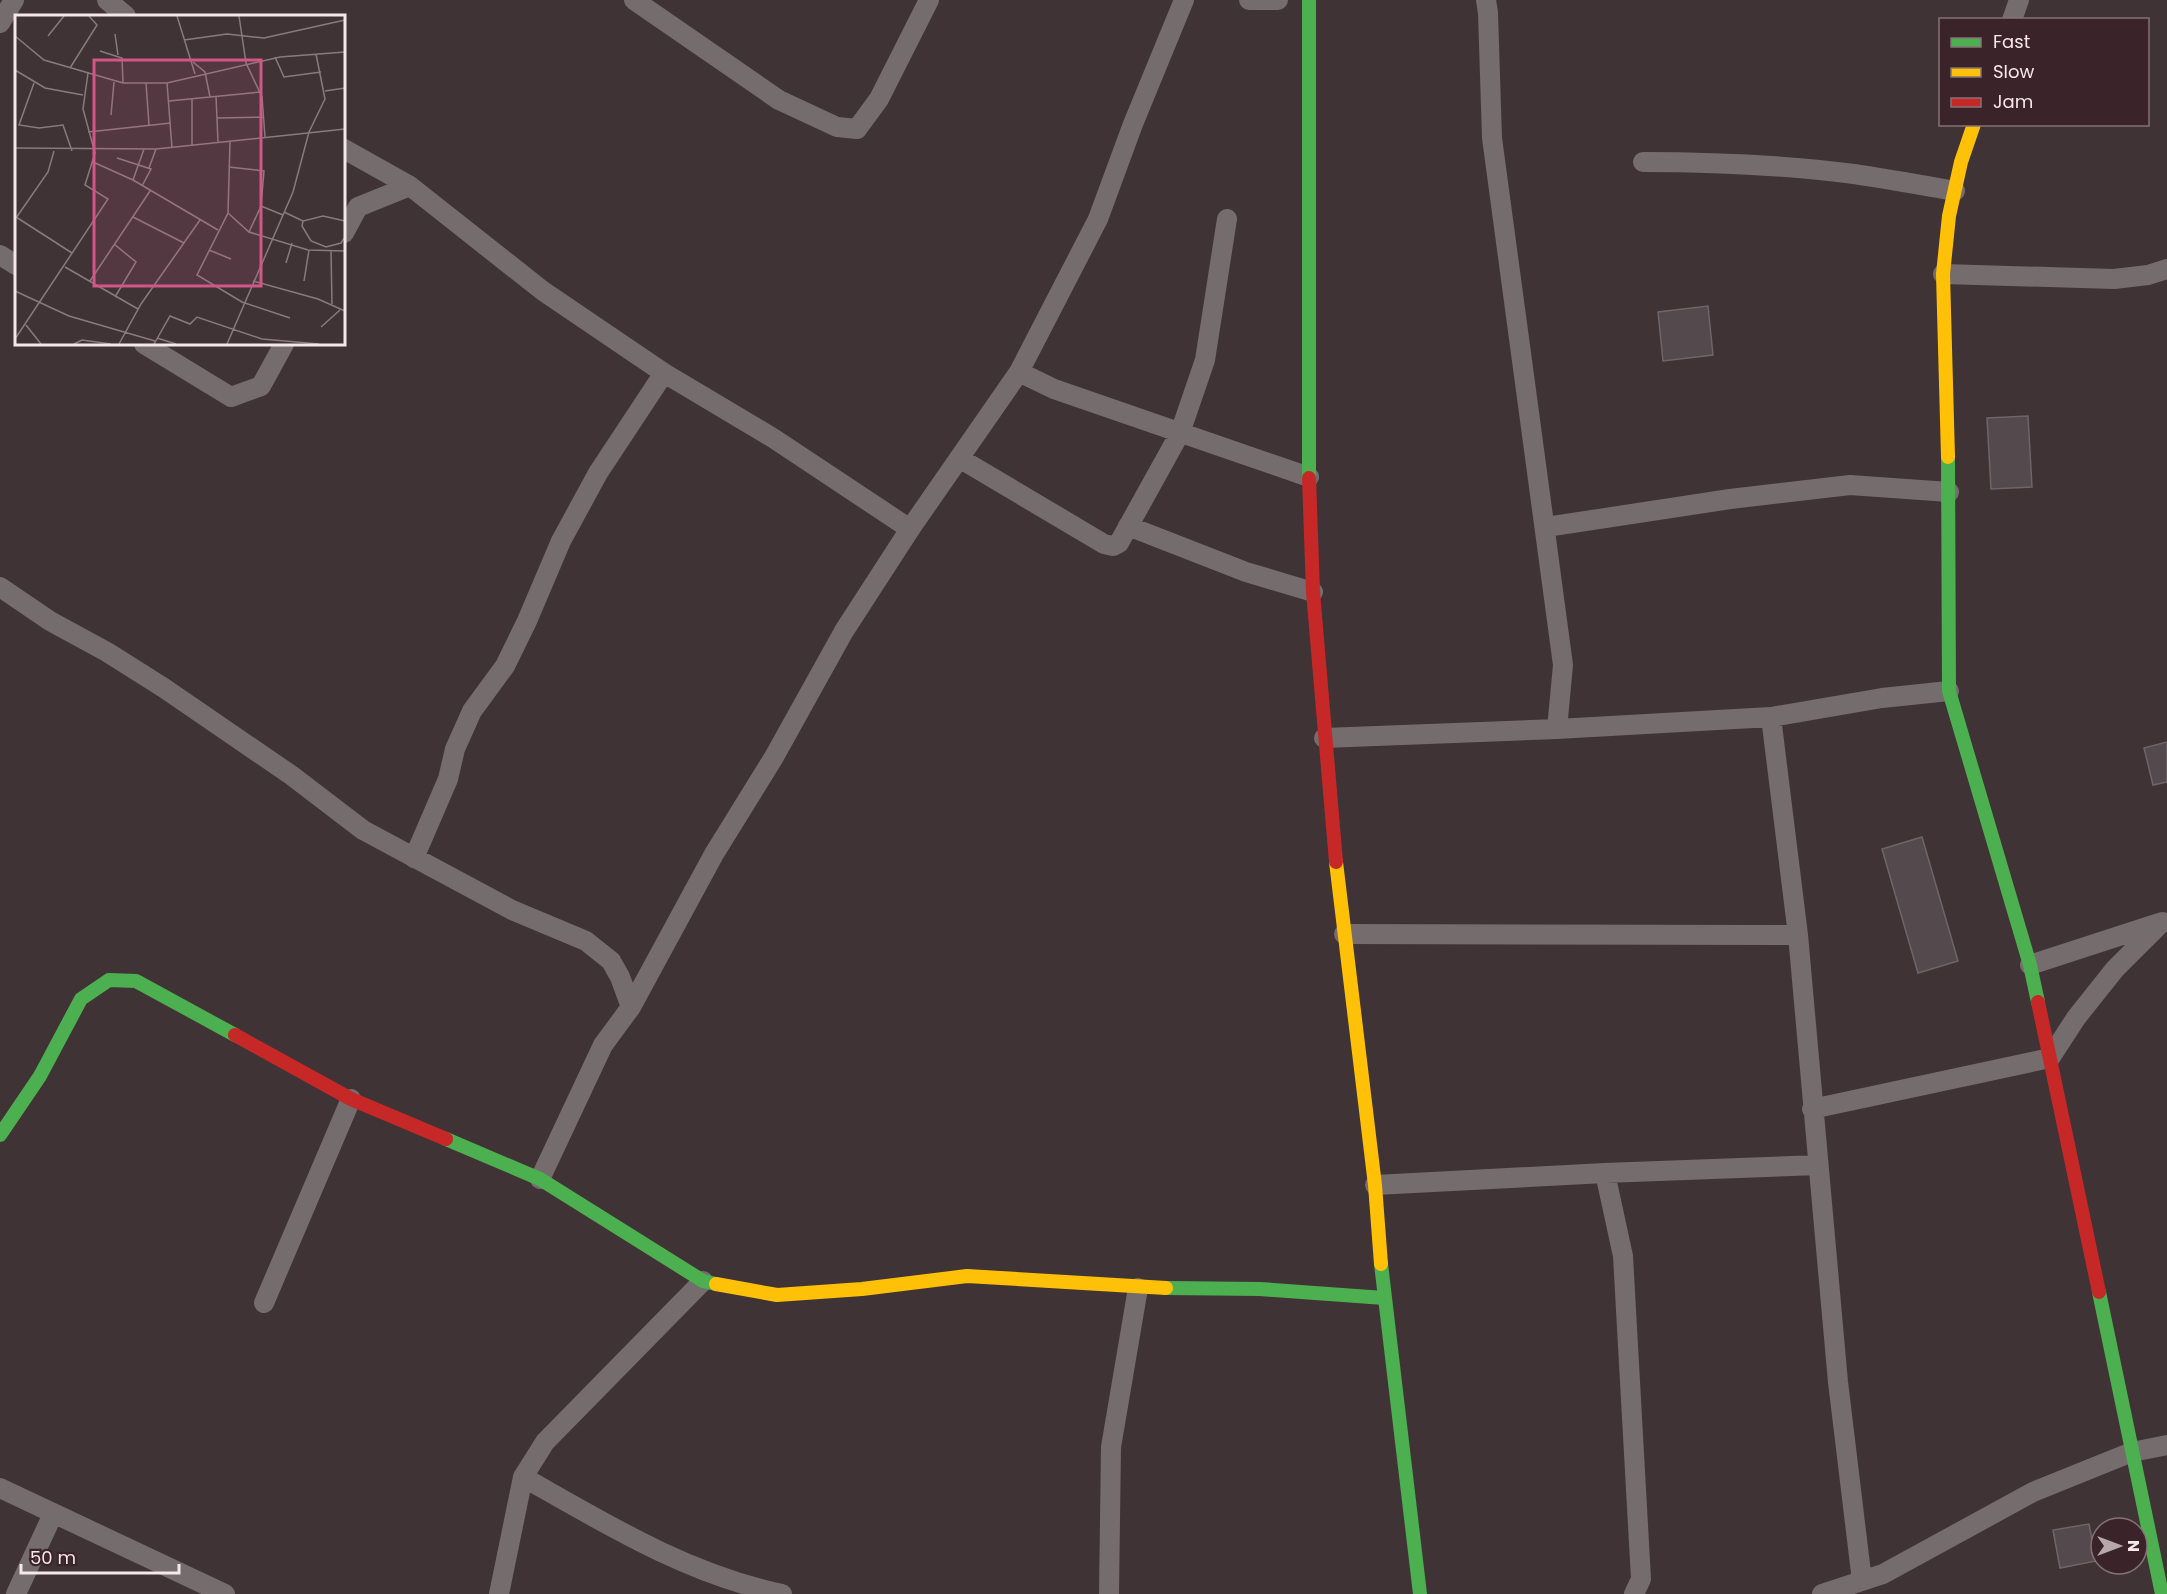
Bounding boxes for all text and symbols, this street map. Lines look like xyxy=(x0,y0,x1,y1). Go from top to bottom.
inset map xyxy=(15,15,345,345)
legend xyxy=(1939,18,2149,126)
text: Fast xyxy=(1993,29,2030,54)
text: Slow xyxy=(1993,59,2035,84)
text: Jam xyxy=(1993,89,2033,114)
north arrow xyxy=(2089,1516,2149,1576)
scale bar xyxy=(21,1537,178,1575)
text: N xyxy=(2122,1540,2145,1552)
text: 50 m xyxy=(30,1545,76,1570)

